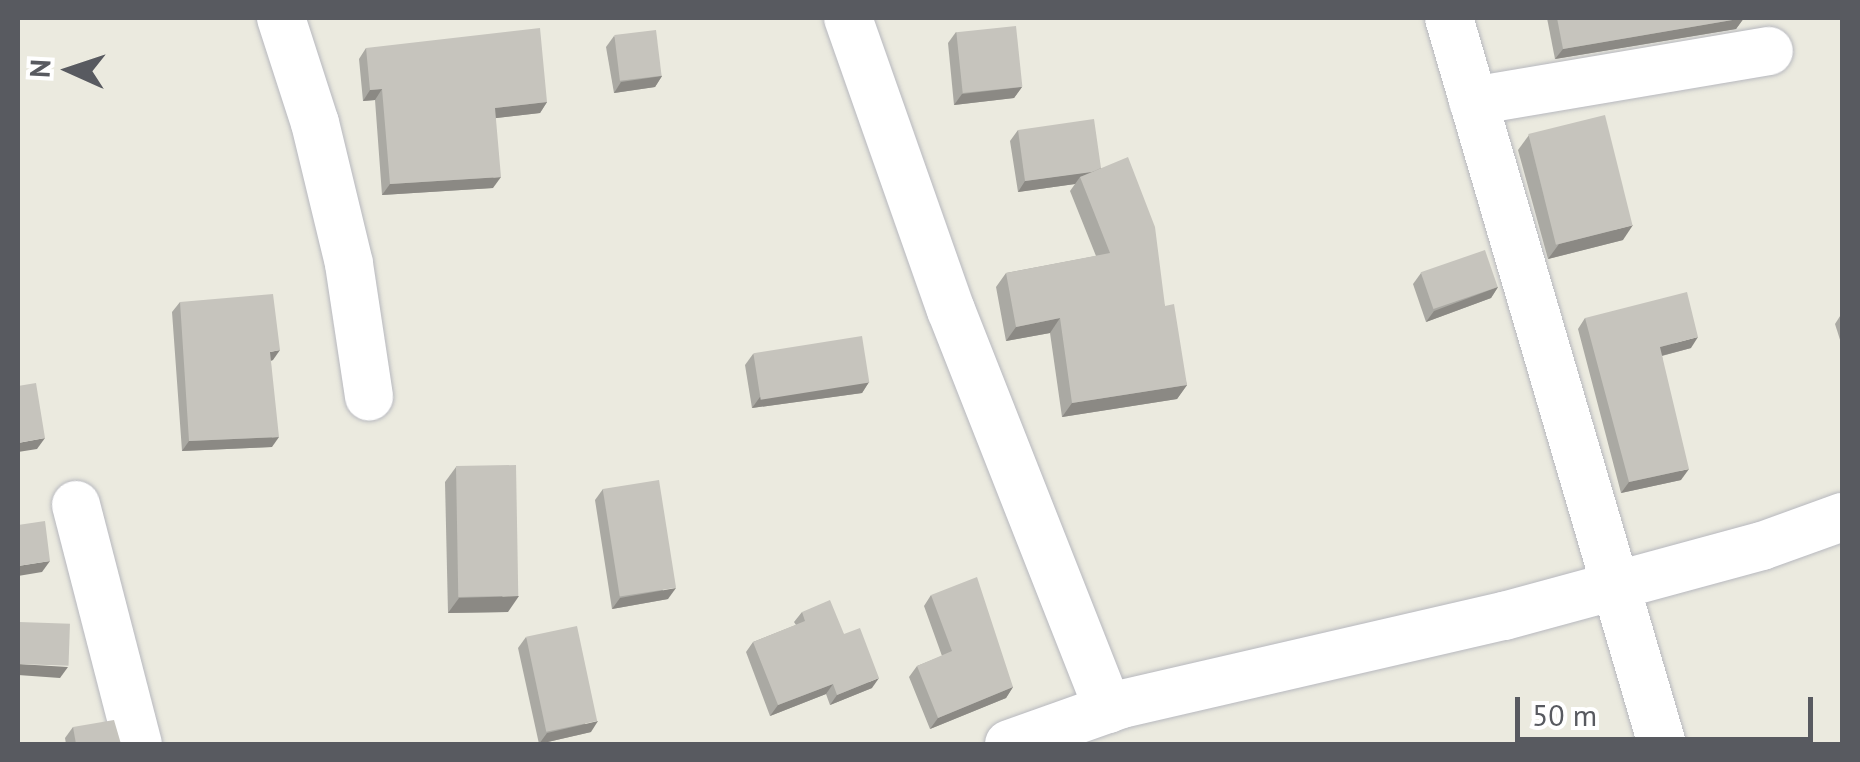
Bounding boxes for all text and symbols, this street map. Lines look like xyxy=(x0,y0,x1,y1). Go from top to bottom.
north arrow xyxy=(20,20,120,120)
text: N xyxy=(21,58,58,79)
scale bar xyxy=(1520,677,1818,739)
text: 50 m xyxy=(1532,695,1597,734)

